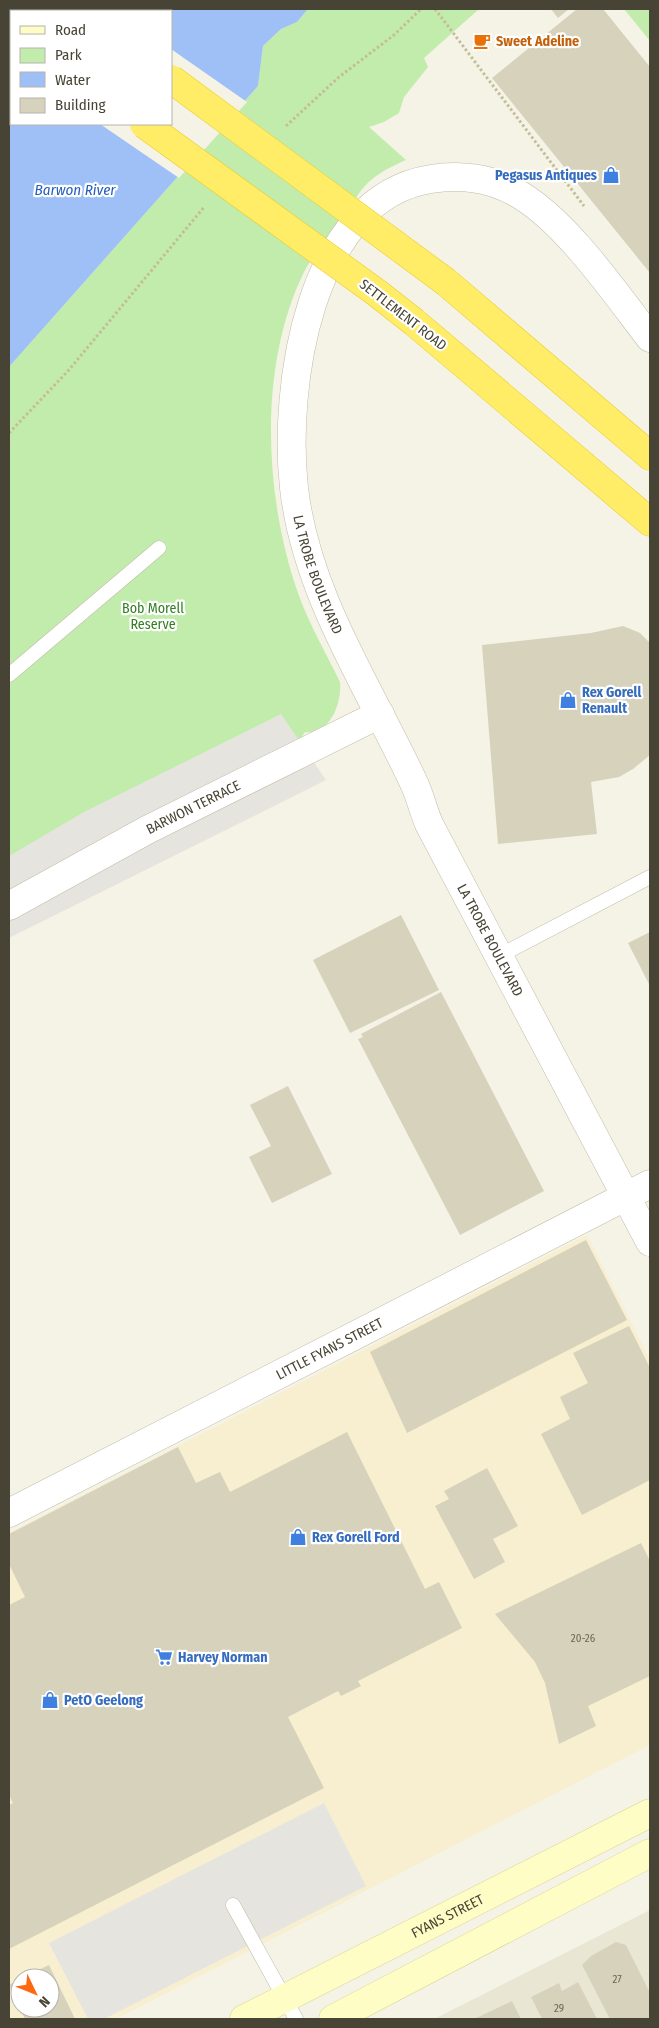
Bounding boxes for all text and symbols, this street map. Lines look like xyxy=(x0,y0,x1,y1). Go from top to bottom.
legend xyxy=(10,10,172,125)
text: Road xyxy=(55,21,86,39)
cafe icon: Sweet Adeline xyxy=(472,31,492,51)
place label: Sweet Adeline xyxy=(496,33,579,50)
text: Park xyxy=(55,46,82,64)
text: Water xyxy=(55,71,91,89)
text: Building xyxy=(55,96,106,114)
shop icon: Pegasus Antiques xyxy=(601,165,621,185)
place label: Pegasus Antiques xyxy=(495,167,597,184)
water label: Barwon River xyxy=(35,181,116,199)
street label: SETTLEMENT ROAD xyxy=(356,276,450,354)
street label: LA TROBE BOULEVARD xyxy=(290,514,346,637)
park label: Bob Morell Reserve xyxy=(122,600,184,633)
place label: Rex Gorell Renault xyxy=(582,684,641,717)
shop icon: Rex Gorell Renault xyxy=(558,690,578,710)
street label: BARWON TERRACE xyxy=(143,776,243,838)
street label: LA TROBE BOULEVARD xyxy=(454,881,527,999)
street label: LITTLE FYANS STREET xyxy=(273,1314,386,1383)
shop icon: Rex Gorell Ford xyxy=(288,1527,308,1547)
place label: Rex Gorell Ford xyxy=(312,1529,400,1546)
house number: 20-26 xyxy=(571,1632,596,1645)
supermarket icon: Harvey Norman xyxy=(154,1647,174,1667)
place label: Harvey Norman xyxy=(178,1649,268,1666)
shop icon: PetO Geelong xyxy=(40,1690,60,1710)
place label: PetO Geelong xyxy=(64,1692,143,1709)
street label: FYANS STREET xyxy=(408,1890,487,1941)
north arrow xyxy=(10,1968,60,2018)
house number: 27 xyxy=(612,1973,622,1986)
text: N xyxy=(35,1993,53,2010)
house number: 29 xyxy=(554,2002,564,2015)

